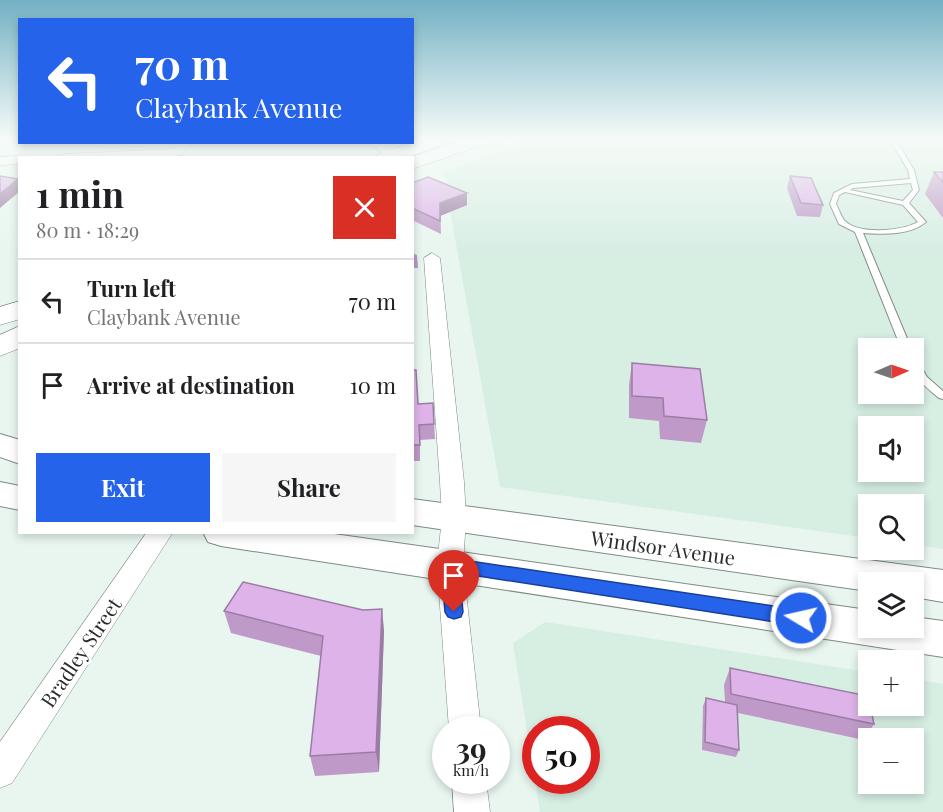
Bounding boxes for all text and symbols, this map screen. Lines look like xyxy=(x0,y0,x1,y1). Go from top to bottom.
text: 70 m xyxy=(135,35,229,91)
icon: left xyxy=(36,42,114,120)
text: Claybank Avenue xyxy=(135,89,342,125)
text: 1 min xyxy=(36,169,124,217)
button: close xyxy=(333,176,396,239)
text: 80 m · 18:29 xyxy=(36,216,139,243)
text: Turn left xyxy=(87,273,176,303)
icon: left xyxy=(36,285,69,318)
text: 70 m xyxy=(349,286,396,316)
text: Claybank Avenue xyxy=(87,303,241,330)
north arrow xyxy=(858,338,924,404)
map controls xyxy=(858,338,924,794)
icon: arrive xyxy=(36,369,69,402)
text: Arrive at destination xyxy=(87,370,295,400)
text: 10 m xyxy=(350,370,396,400)
button: sound xyxy=(858,416,924,482)
button: Exit xyxy=(36,453,210,522)
button: Share xyxy=(222,453,396,522)
button: search xyxy=(858,494,924,560)
street label: Windsor Avenue xyxy=(588,523,737,571)
pin xyxy=(428,550,479,612)
icon: arrive xyxy=(437,559,470,592)
button: layers xyxy=(858,572,924,638)
position arrow xyxy=(769,586,833,650)
street label: Bradley Street xyxy=(33,591,127,712)
button: + xyxy=(858,650,924,716)
speed limit sign: 50 xyxy=(522,716,600,794)
text: 39 xyxy=(455,728,487,768)
button: − xyxy=(858,728,924,794)
text: km/h xyxy=(453,760,489,780)

